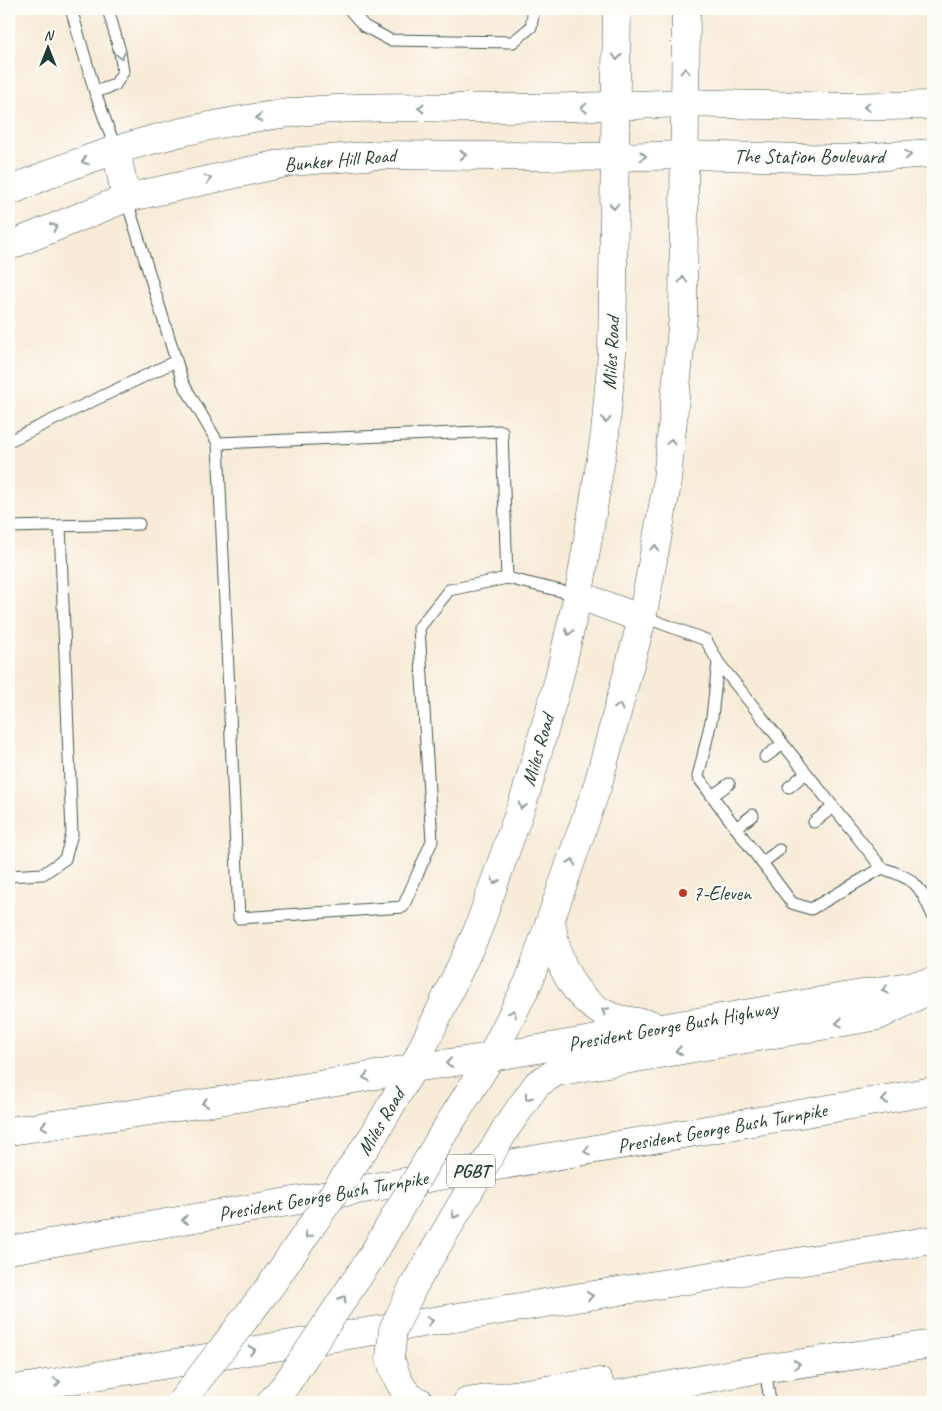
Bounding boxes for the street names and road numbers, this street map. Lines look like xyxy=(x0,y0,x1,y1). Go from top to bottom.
street label: Bunker Hill Road xyxy=(283,142,400,177)
street label: The Station Boulevard xyxy=(734,144,887,169)
street label: Miles Road xyxy=(597,313,626,390)
street label: Miles Road xyxy=(516,708,561,789)
street label: President George Bush Highway xyxy=(566,995,782,1057)
street label: Miles Road xyxy=(351,1081,412,1160)
street label: President George Bush Turnpike xyxy=(615,1097,830,1159)
road number: PGBT xyxy=(447,1154,495,1188)
street label: President George Bush Turnpike xyxy=(216,1165,431,1227)

